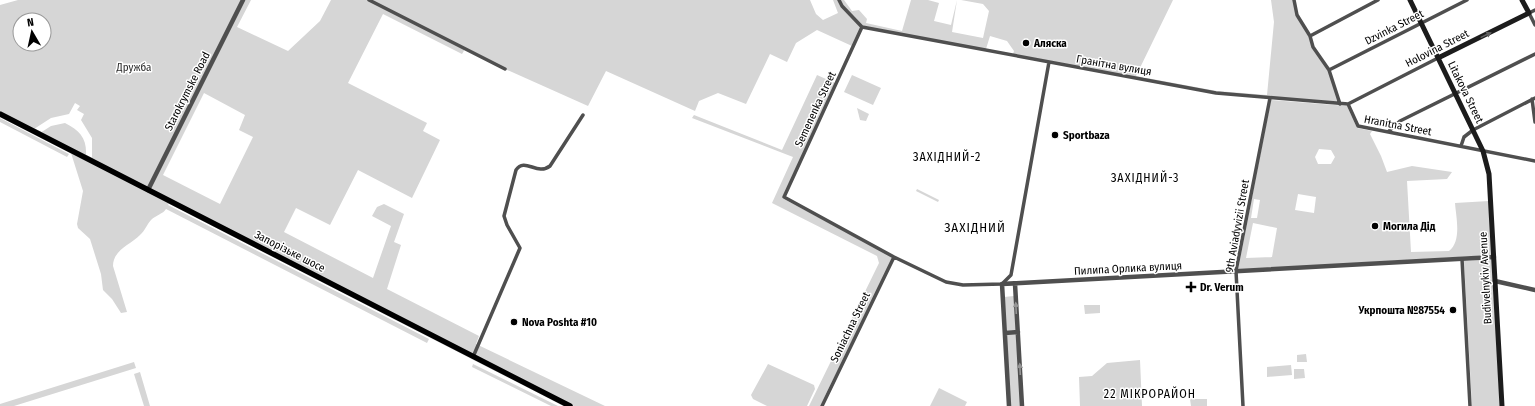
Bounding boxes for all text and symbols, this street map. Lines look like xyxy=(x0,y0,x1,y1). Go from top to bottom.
street label: Dzvinka Street xyxy=(1363,7,1426,48)
north arrow xyxy=(12,12,52,52)
text: N xyxy=(26,16,35,30)
street label: Holovina Street xyxy=(1403,27,1472,70)
one-way arrow xyxy=(1480,31,1492,38)
place label: Аляска xyxy=(1033,37,1067,50)
marker: Аляска xyxy=(1021,38,1031,48)
street label: Starokrymske Road xyxy=(162,50,213,133)
street label: Гранітна вулиця xyxy=(1075,52,1153,79)
street label: Litakova Street xyxy=(1445,59,1486,126)
park label: Дружба xyxy=(116,61,151,74)
street label: Semenenka Street xyxy=(792,69,839,149)
street label: Hranitna Street xyxy=(1363,113,1433,138)
place label: Sportbaza xyxy=(1063,129,1110,142)
marker: Sportbaza xyxy=(1050,130,1060,140)
district label: ЗАХІДНИЙ-2 xyxy=(913,149,981,164)
district label: ЗАХІДНИЙ-3 xyxy=(1111,170,1179,185)
street label: 9th Aviadyvizii Street xyxy=(1223,178,1252,274)
district label: ЗАХІДНИЙ xyxy=(944,220,1006,235)
place label: Могила Дiд xyxy=(1383,220,1436,233)
marker: Могила Дiд xyxy=(1370,221,1380,231)
street label: Запорізьке шосе xyxy=(252,228,327,275)
street label: Budivelnykiv Avenue xyxy=(1477,231,1494,325)
street label: Пилипа Орлика вулиця xyxy=(1074,259,1182,278)
marker: Dr. Verum xyxy=(1185,281,1197,293)
place label: Dr. Verum xyxy=(1200,281,1244,294)
street label: Soniachna Street xyxy=(828,290,873,364)
one-way arrow xyxy=(1013,302,1020,314)
place label: Укрпошта №87554 xyxy=(1358,304,1445,317)
marker: Укрпошта №87554 xyxy=(1448,305,1458,315)
place label: Nova Poshta #10 xyxy=(522,316,597,329)
marker: Nova Poshta #10 xyxy=(509,317,519,327)
one-way arrow xyxy=(1017,362,1023,375)
district label: 22 МІКРОРАЙОН xyxy=(1104,386,1196,401)

